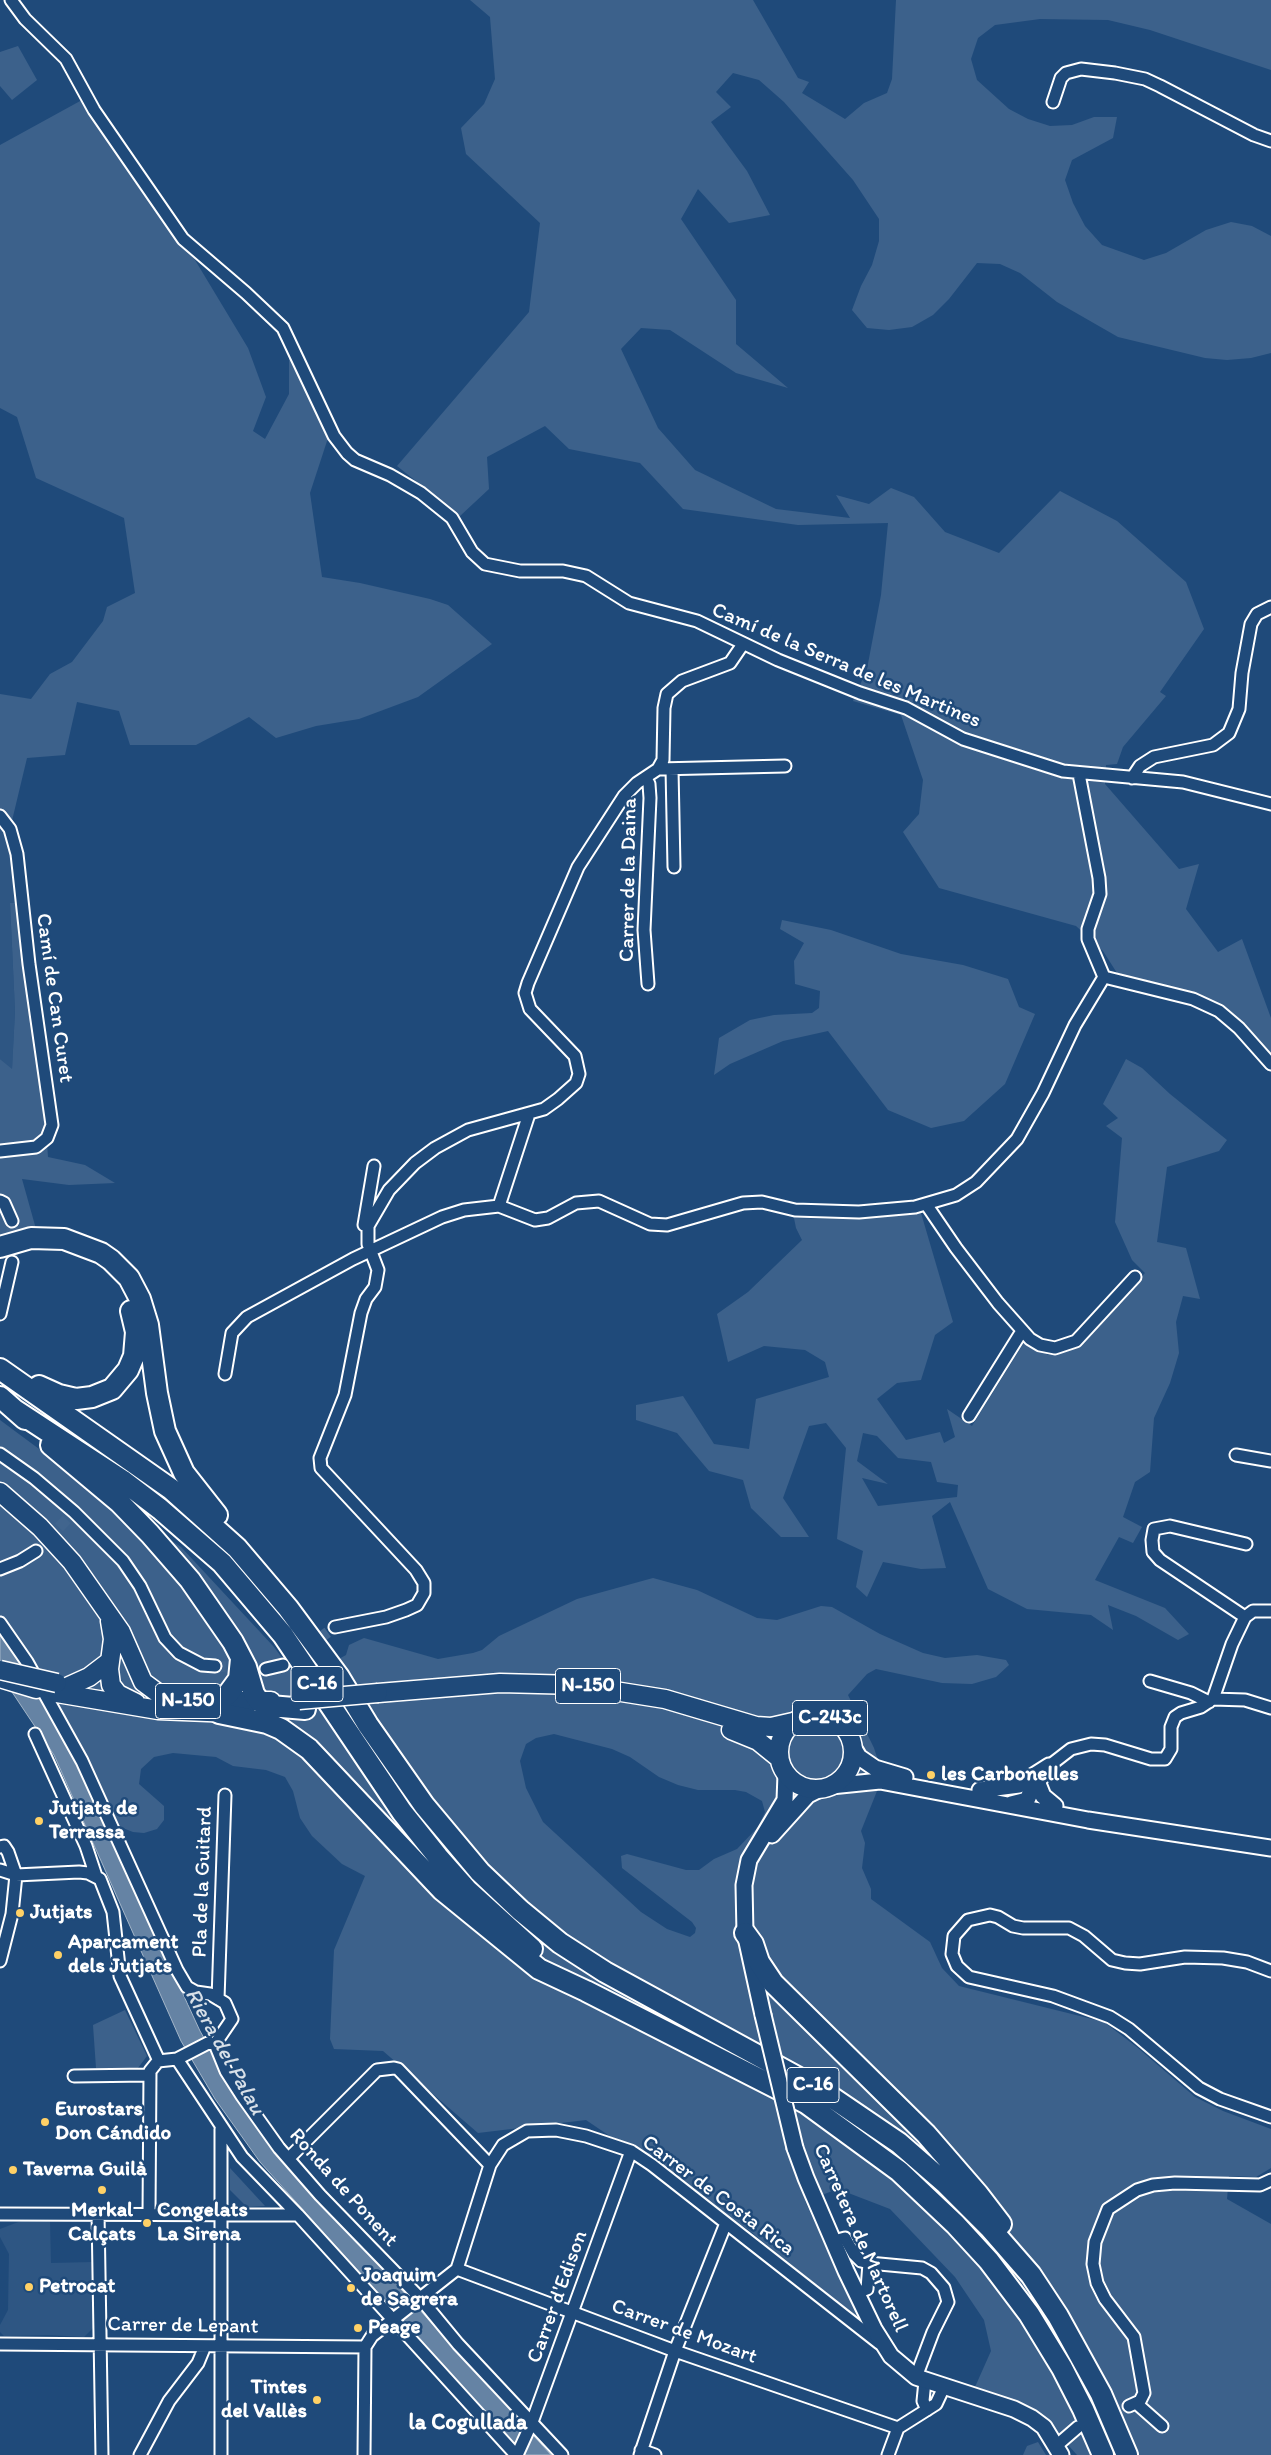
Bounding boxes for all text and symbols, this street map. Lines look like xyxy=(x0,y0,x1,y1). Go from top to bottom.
street label: Camí de la Serra de les Martines xyxy=(708,598,984,734)
street label: Carrer de la Daina xyxy=(615,798,643,962)
street label: Camí de Can Curet xyxy=(30,912,78,1084)
road number: C-16 xyxy=(291,1666,343,1702)
road number: N-150 xyxy=(556,1668,620,1704)
road number: N-150 xyxy=(156,1684,220,1718)
road number: C-243c xyxy=(792,1700,868,1736)
place label: les Carbonelles xyxy=(941,1762,1079,1788)
marker: les Carbonelles xyxy=(925,1769,937,1781)
place label: Jutjats de Terrassa xyxy=(49,1796,138,1846)
street label: Pla de la Guitard xyxy=(188,1806,218,1958)
marker: Jutjats de Terrassa xyxy=(33,1815,45,1827)
place label: Jutjats xyxy=(30,1900,92,1926)
marker: Jutjats xyxy=(14,1907,26,1919)
place label: Aparcament dels Jutjats xyxy=(68,1930,178,1980)
marker: Aparcament dels Jutjats xyxy=(52,1949,64,1961)
water label: Riera del Palau xyxy=(178,1984,270,2120)
road number: C-16 xyxy=(787,2068,839,2102)
place label: Eurostars Don Cándido xyxy=(55,2097,171,2147)
marker: Eurostars Don Cándido xyxy=(39,2116,51,2128)
street label: Ronda de Ponent xyxy=(283,2124,403,2252)
street label: Carrer de Costa Rica xyxy=(637,2130,799,2262)
street label: Carretera de Martorell xyxy=(807,2140,913,2336)
place label: Taverna Guilà xyxy=(23,2157,147,2183)
marker: Taverna Guilà xyxy=(7,2164,19,2176)
marker: Merkal Calçats xyxy=(96,2184,108,2196)
place label: Merkal Calçats xyxy=(68,2198,136,2248)
place label: Congelats La Sirena xyxy=(157,2198,248,2248)
marker: Congelats La Sirena xyxy=(141,2217,153,2229)
street label: Carrer d'Edison xyxy=(522,2227,594,2367)
place label: Joaquim de Sagrera xyxy=(361,2263,458,2313)
place label: Petrocat xyxy=(39,2274,116,2300)
marker: Petrocat xyxy=(23,2281,35,2293)
marker: Joaquim de Sagrera xyxy=(345,2282,357,2294)
street label: Carrer de Mozart xyxy=(608,2294,760,2370)
street label: Carrer de Lepant xyxy=(107,2312,259,2340)
place label: Peage xyxy=(368,2315,421,2341)
marker: Peage xyxy=(352,2322,364,2334)
place label: Tintes del Vallès xyxy=(221,2375,307,2425)
marker: Tintes del Vallès xyxy=(311,2394,323,2406)
district label: la Cogullada xyxy=(409,2410,527,2436)

